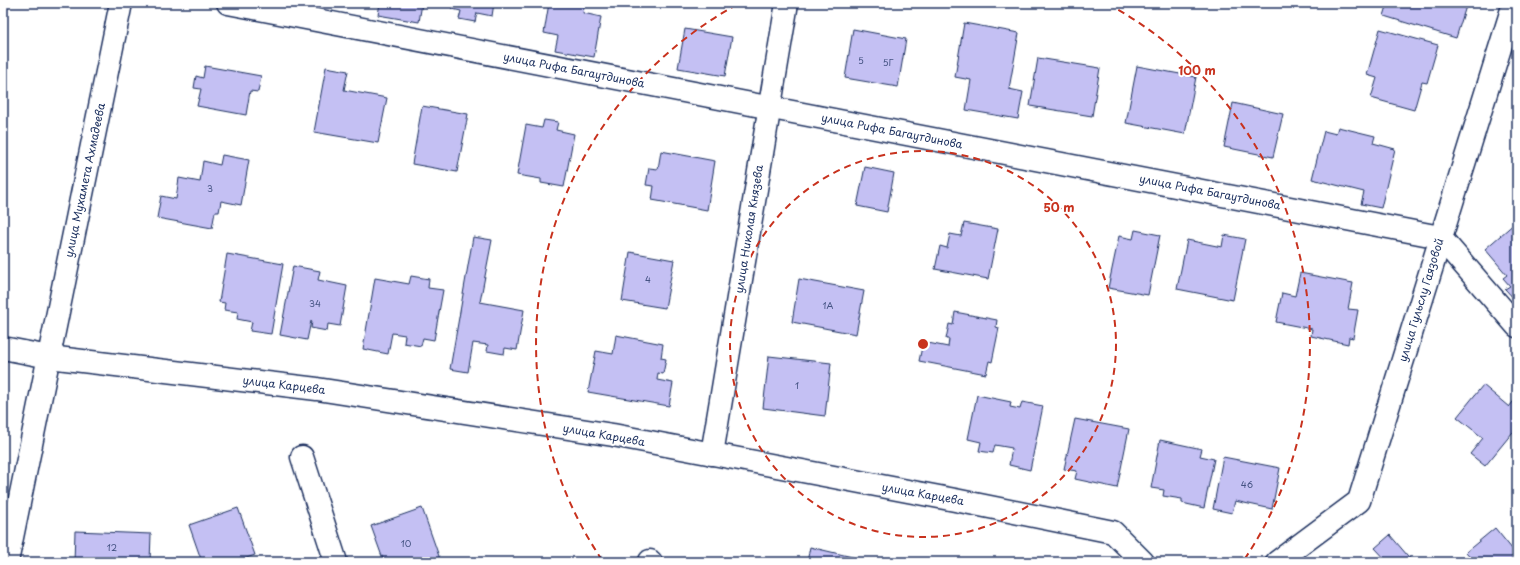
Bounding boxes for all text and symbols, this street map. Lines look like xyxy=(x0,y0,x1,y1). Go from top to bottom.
street label: улица Рифа Багаутдинова xyxy=(502,47,646,92)
house number: 5 xyxy=(858,53,864,67)
house number: 5Г xyxy=(883,55,893,69)
text: 100 m xyxy=(1178,61,1216,79)
street label: улица Мухамета Ахмадеева xyxy=(60,101,109,259)
street label: улица Рифа Багаутдинова xyxy=(820,108,964,153)
street label: улица Николая Князева xyxy=(730,163,767,294)
street label: улица Рифа Багаутдинова xyxy=(1138,169,1282,214)
house number: 3 xyxy=(207,181,213,195)
text: 50 m xyxy=(1043,198,1075,216)
street label: улица Гульслу Гаязовой xyxy=(1394,236,1447,364)
house number: 4 xyxy=(645,272,651,286)
house number: 34 xyxy=(309,296,321,310)
house number: 1А xyxy=(823,298,834,312)
centre of rings xyxy=(916,337,930,351)
street label: улица Карцева xyxy=(242,371,326,398)
house number: 1 xyxy=(795,378,799,392)
street label: улица Карцева xyxy=(562,419,647,450)
house number: 46 xyxy=(1241,477,1253,491)
street label: улица Карцева xyxy=(881,478,966,509)
house number: 10 xyxy=(401,536,412,550)
house number: 12 xyxy=(107,540,117,554)

